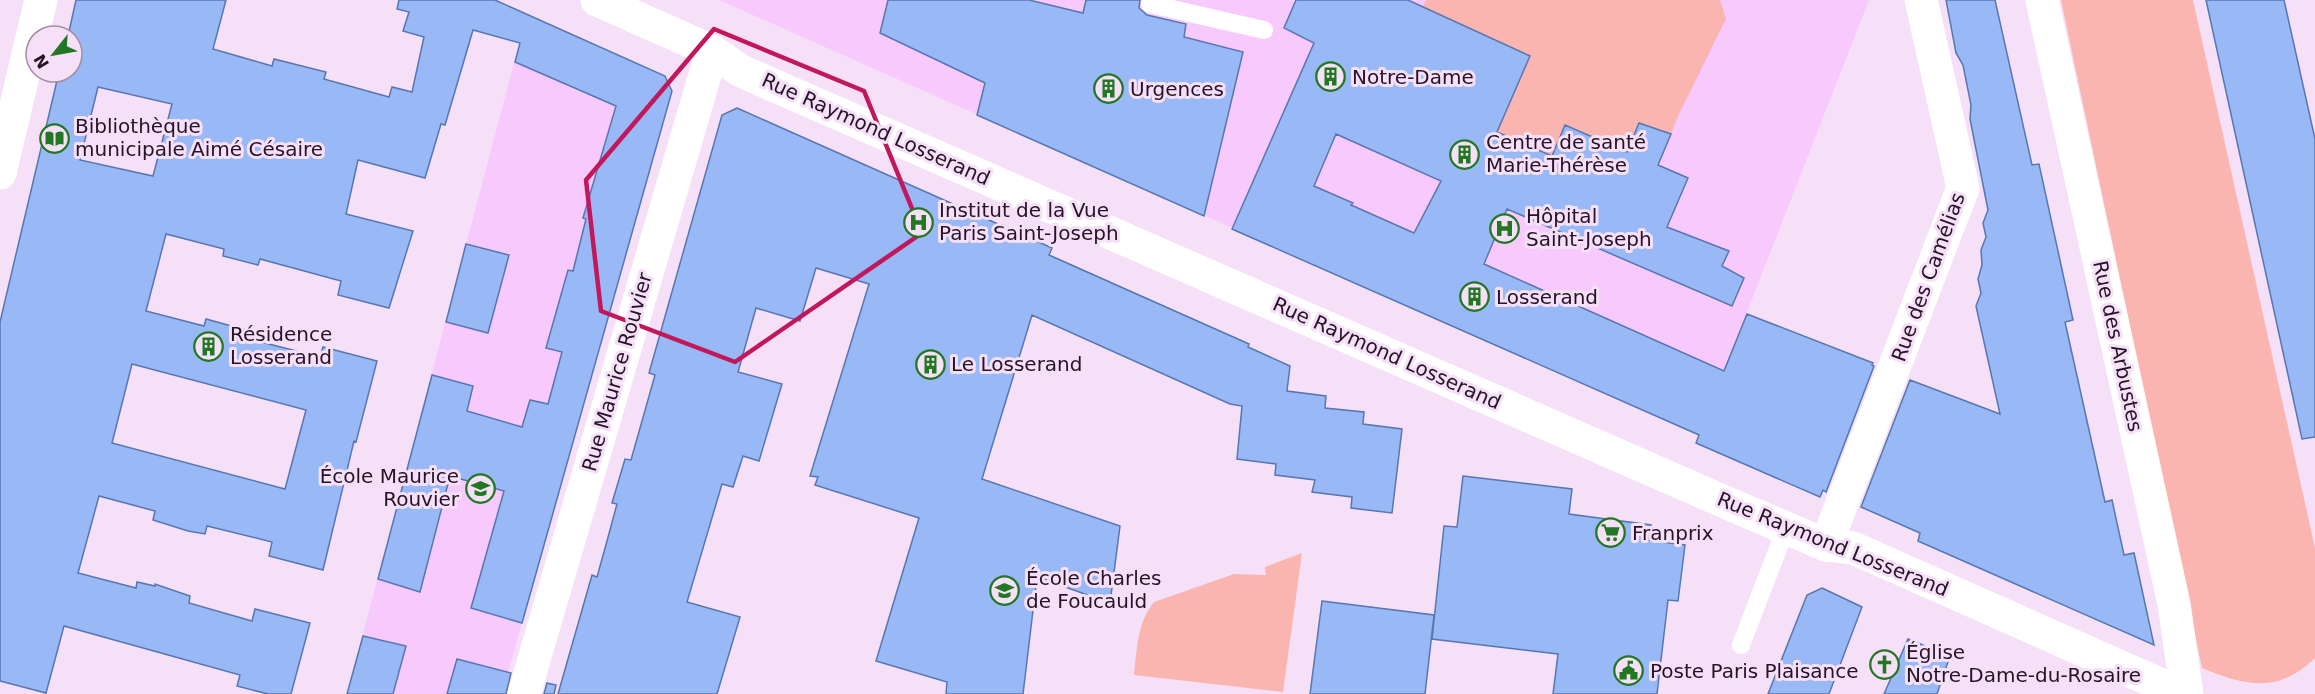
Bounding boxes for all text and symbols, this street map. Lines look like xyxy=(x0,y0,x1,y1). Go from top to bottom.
north arrow xyxy=(24,24,84,84)
text: N xyxy=(30,51,53,72)
building icon: Notre-Dame xyxy=(1315,61,1347,93)
place label: Notre-Dame xyxy=(1352,65,1474,89)
street label: Rue Raymond Losserand xyxy=(758,68,994,190)
building icon: Urgences xyxy=(1093,73,1125,105)
place label: Urgences xyxy=(1130,77,1224,101)
place label: Bibliothèque municipale Aimé Césaire xyxy=(75,114,323,161)
library icon: Bibliothèque municipale Aimé Césaire xyxy=(38,122,70,154)
place label: Centre de santé Marie-Thérèse xyxy=(1486,130,1646,177)
building icon: Centre de santé Marie-Thérèse xyxy=(1449,138,1481,170)
street label: Rue des Camélias xyxy=(1886,189,1970,365)
place label: Institut de la Vue Paris Saint-Joseph xyxy=(939,198,1119,245)
place label: Hôpital Saint-Joseph xyxy=(1526,204,1652,251)
hospital icon: Institut de la Vue Paris Saint-Joseph xyxy=(902,206,934,238)
hospital icon: Hôpital Saint-Joseph xyxy=(1489,212,1521,244)
street label: Rue des Arbustes xyxy=(2088,258,2148,434)
street label: Rue Maurice Rouvier xyxy=(577,269,657,474)
building icon: Losserand xyxy=(1459,281,1491,313)
place label: Losserand xyxy=(1496,285,1598,309)
street label: Rue Raymond Losserand xyxy=(1269,292,1505,414)
place label: Résidence Losserand xyxy=(230,322,332,369)
building icon: Résidence Losserand xyxy=(193,330,225,362)
building icon: Le Losserand xyxy=(914,348,946,380)
place label: Le Losserand xyxy=(951,352,1082,376)
place label: École Maurice Rouvier xyxy=(320,464,460,511)
school or university icon: École Maurice Rouvier xyxy=(464,472,496,504)
street label: Rue Raymond Losserand xyxy=(1714,487,1952,601)
supermarket icon: Franprix xyxy=(1595,517,1627,549)
place label: Franprix xyxy=(1632,521,1714,545)
place label: École Charles de Foucauld xyxy=(1026,566,1162,613)
school or university icon: École Charles de Foucauld xyxy=(989,574,1021,606)
place label: Église Notre-Dame-du-Rosaire xyxy=(1906,640,2141,687)
church icon: Église Notre-Dame-du-Rosaire xyxy=(1869,648,1901,680)
public building icon: Poste Paris Plaisance xyxy=(1613,655,1645,687)
place label: Poste Paris Plaisance xyxy=(1650,659,1859,683)

